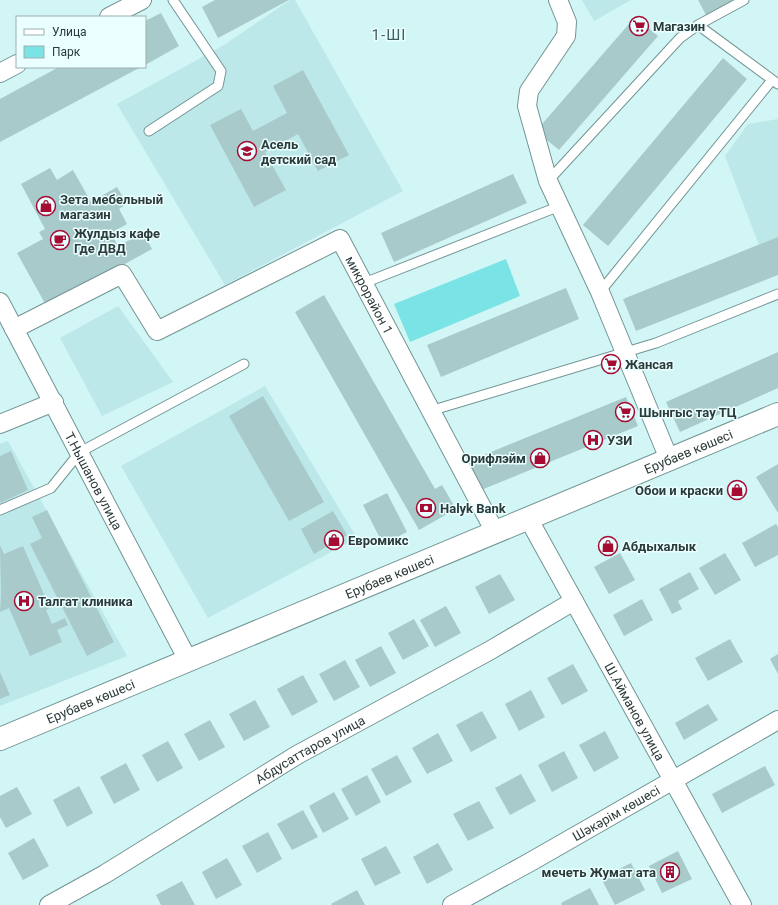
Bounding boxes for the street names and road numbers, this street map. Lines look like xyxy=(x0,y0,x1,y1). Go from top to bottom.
street label: микрорайон 1 xyxy=(342,253,396,337)
street label: Ерубаев көшесі xyxy=(642,427,735,477)
street label: Т.Нышанов улица xyxy=(62,430,125,532)
street label: Ерубаев көшесі xyxy=(343,552,436,602)
street label: Ш.Айманов улица xyxy=(601,660,668,763)
street label: Ерубаев көшесі xyxy=(44,677,137,727)
street label: Абдусаттаров улица xyxy=(253,713,368,787)
street label: Шәкәрім көшесі xyxy=(570,782,662,844)

